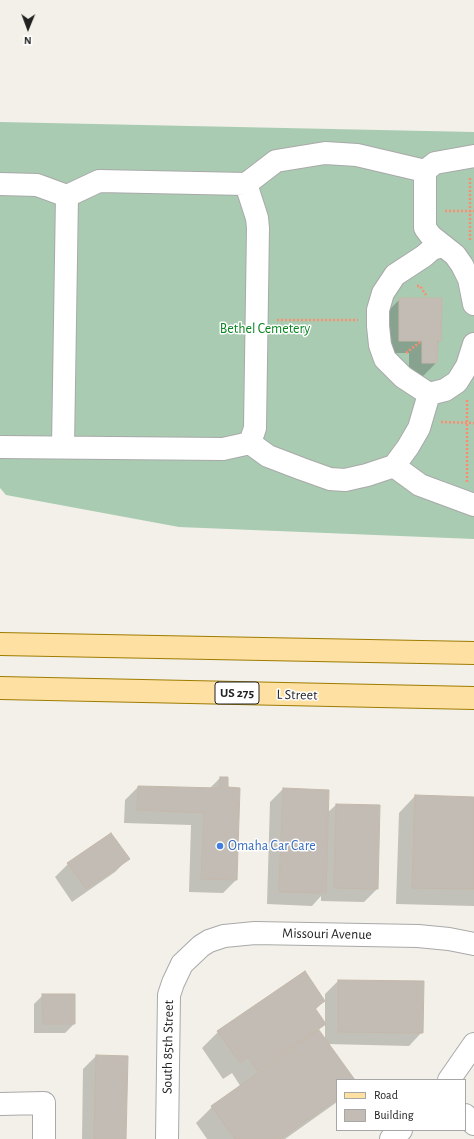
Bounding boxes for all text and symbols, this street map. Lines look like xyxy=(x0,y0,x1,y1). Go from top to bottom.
north arrow xyxy=(8,8,48,48)
text: N xyxy=(24,35,32,46)
park label: Bethel Cemetery xyxy=(220,321,310,337)
road number: US 275 xyxy=(215,682,259,704)
street label: L Street xyxy=(276,686,318,704)
place label: Omaha Car Care xyxy=(228,838,316,854)
marker: Omaha Car Care xyxy=(215,841,225,851)
street label: Missouri Avenue xyxy=(282,925,372,943)
street label: South 85th Street xyxy=(159,1000,177,1094)
legend xyxy=(336,1079,466,1131)
text: Road xyxy=(374,1089,398,1101)
text: Building xyxy=(374,1109,414,1121)

